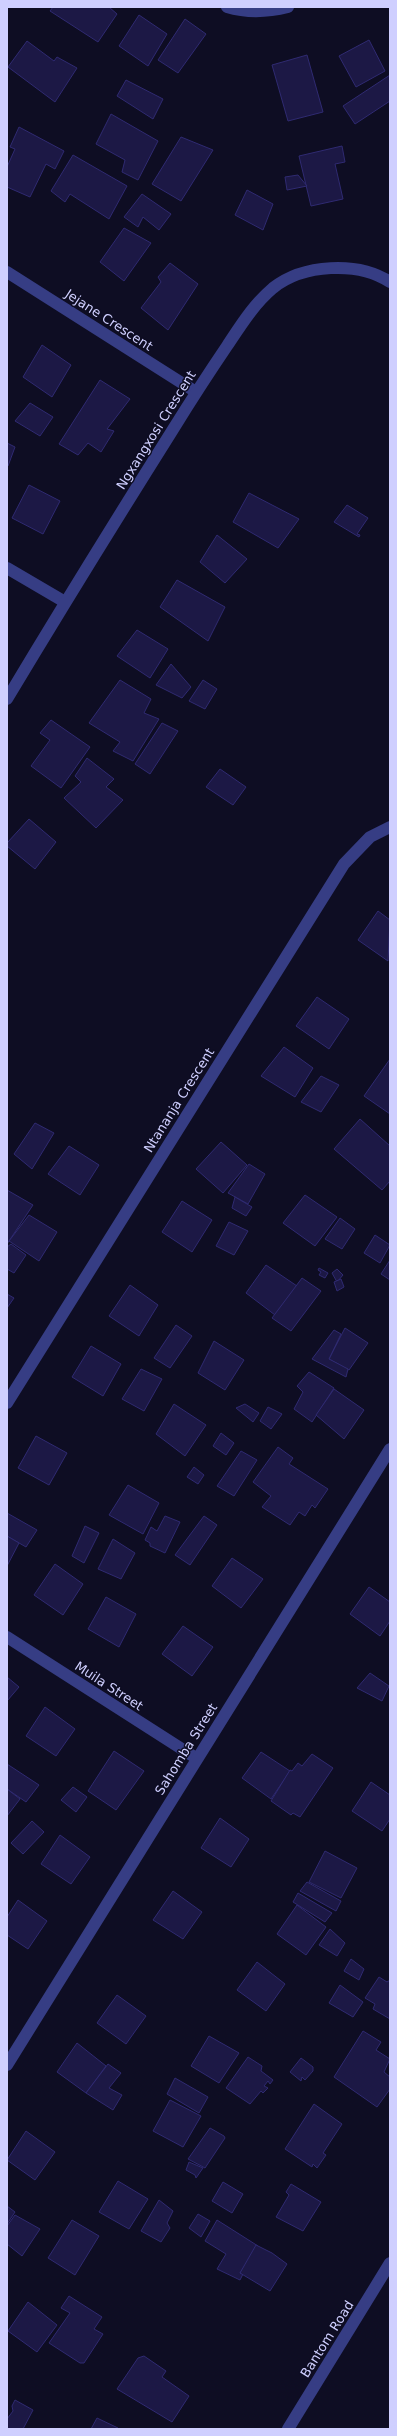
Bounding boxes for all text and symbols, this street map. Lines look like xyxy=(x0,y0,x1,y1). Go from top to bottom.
street label: Jejane Crescent xyxy=(62,286,156,354)
street label: Ngxangxosi Crescent xyxy=(113,368,199,492)
street label: Ntananja Crescent xyxy=(141,1045,217,1155)
street label: Muila Street xyxy=(72,1658,146,1714)
street label: Sahomba Street xyxy=(152,1701,220,1797)
street label: Bantom Road xyxy=(297,2298,357,2380)

